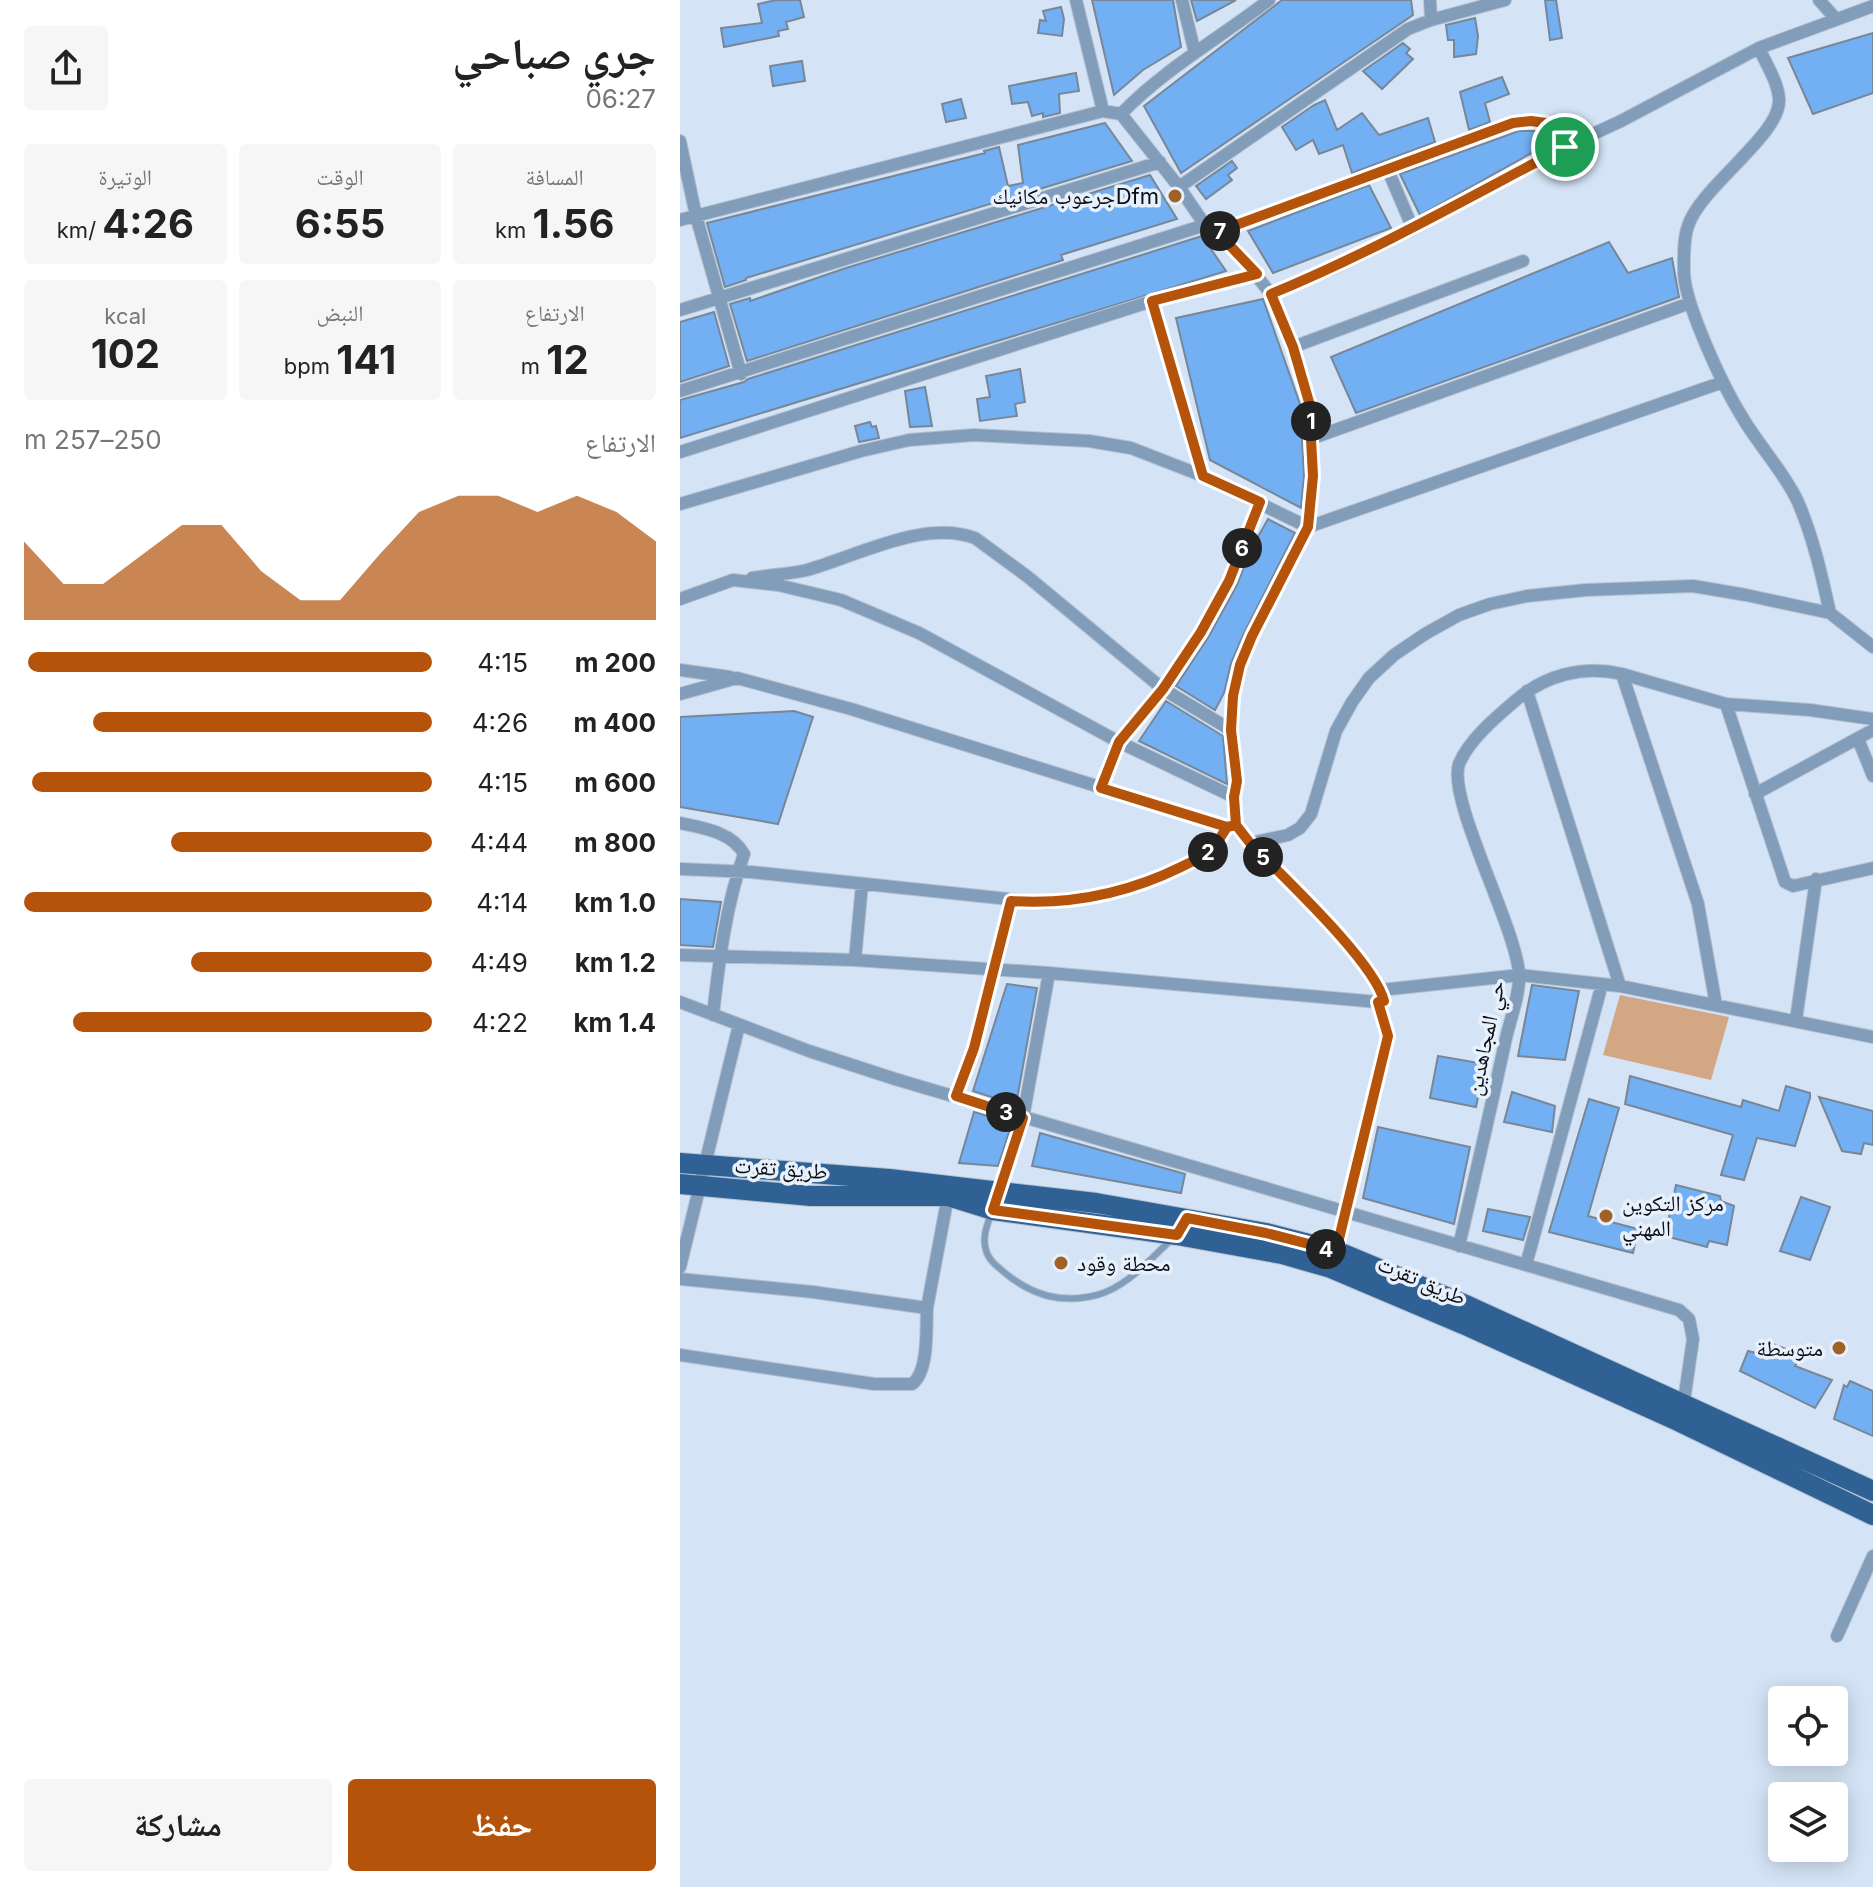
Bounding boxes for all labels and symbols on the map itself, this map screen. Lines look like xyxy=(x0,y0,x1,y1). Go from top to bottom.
pin xyxy=(1531,113,1599,181)
place label: جرعوب مكانيكDfm xyxy=(992,183,1159,209)
marker: جرعوب مكانيكDfm xyxy=(1166,187,1184,205)
pin: 7 xyxy=(1200,211,1240,251)
pin: 1 xyxy=(1291,401,1331,441)
pin: 6 xyxy=(1222,528,1262,568)
pin: 2 xyxy=(1188,832,1228,872)
pin: 5 xyxy=(1243,837,1283,877)
street label: حي المجاهدين xyxy=(1460,978,1514,1099)
pin: 3 xyxy=(986,1092,1026,1132)
street label: طريق تقرت xyxy=(734,1152,828,1185)
place label: مركز التكوين المهني xyxy=(1622,1190,1724,1246)
marker: مركز التكوين المهني xyxy=(1597,1207,1615,1225)
pin: 4 xyxy=(1306,1229,1346,1269)
place label: محطة وقود xyxy=(1077,1250,1171,1276)
street label: طريق تقرت xyxy=(1374,1250,1470,1311)
marker: محطة وقود xyxy=(1052,1254,1070,1272)
place label: متوسطة xyxy=(1756,1335,1823,1361)
marker: متوسطة xyxy=(1830,1339,1848,1357)

